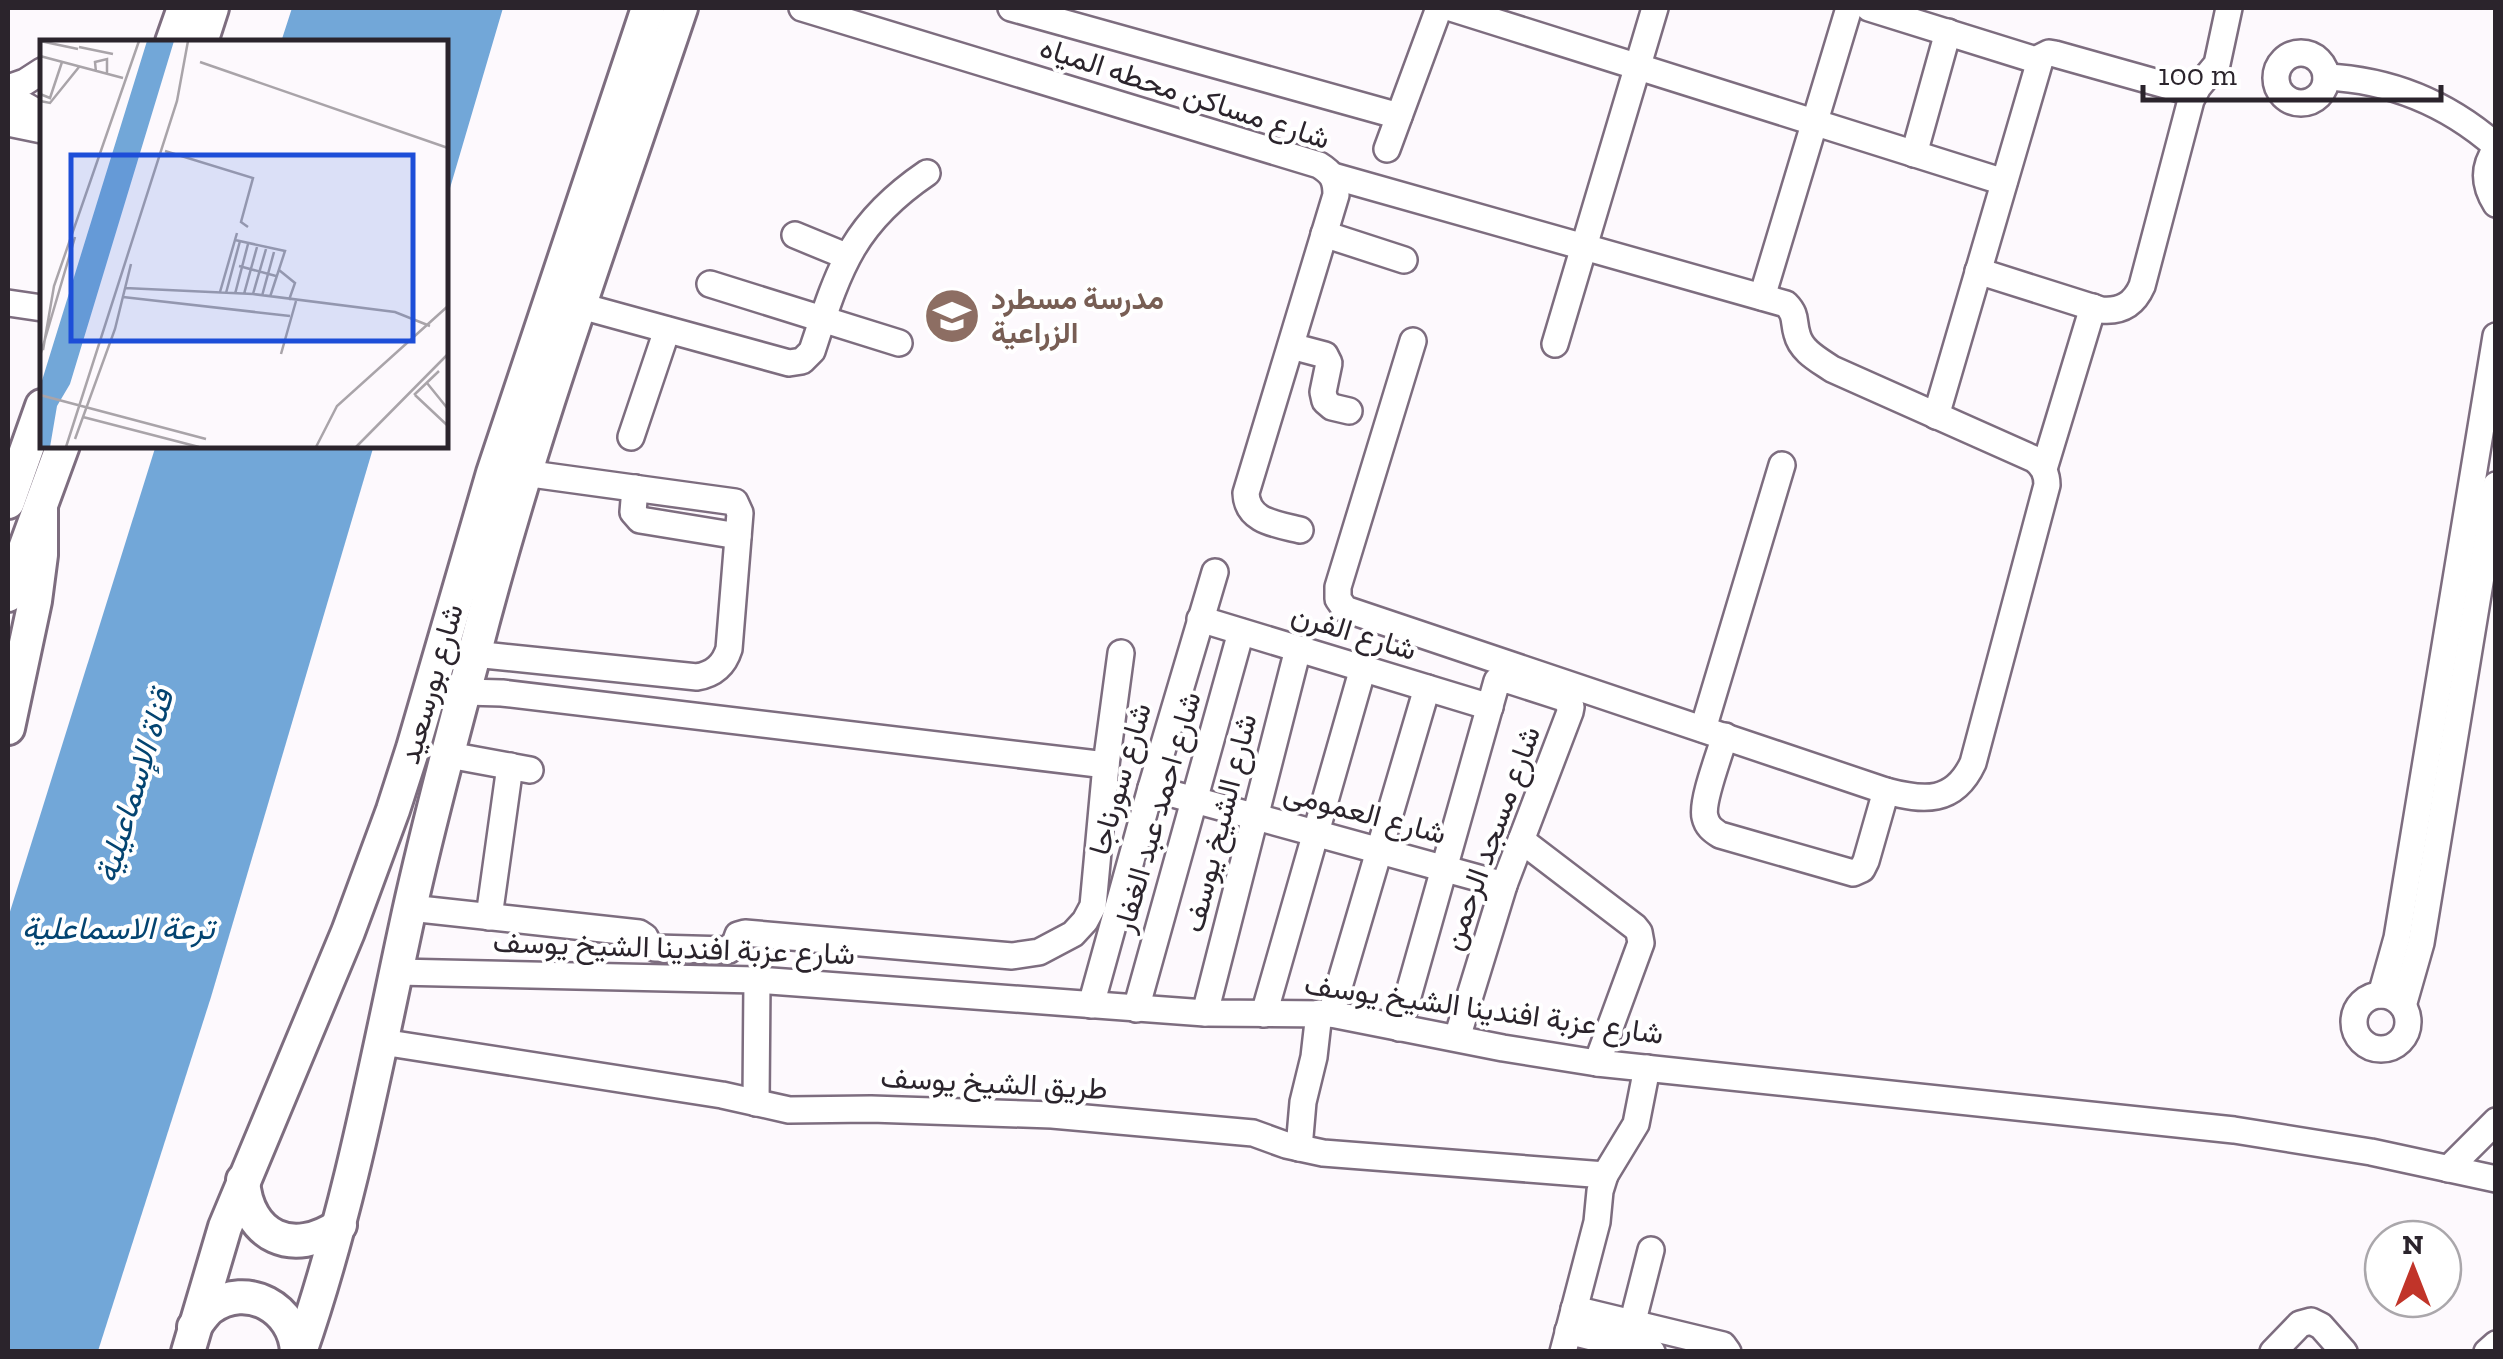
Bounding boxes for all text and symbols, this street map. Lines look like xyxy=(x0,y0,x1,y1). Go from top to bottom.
street label: شارع مساكن محطه المياه xyxy=(1035,29,1334,159)
inset map xyxy=(40,40,448,448)
scale bar xyxy=(2143,40,2440,102)
text: 100 m xyxy=(2158,57,2237,93)
place label: مدرسة مسطرد الزراعية xyxy=(991,281,1164,351)
school or university icon: مدرسة مسطرد الزراعية xyxy=(922,286,982,346)
street label: شارع الفرن xyxy=(1287,596,1421,670)
street label: شارع بورسعيد xyxy=(391,600,473,769)
water label: قناة الإسماعيلية xyxy=(87,683,184,888)
street label: شارع احمد عبد الغفار xyxy=(1105,687,1211,938)
street label: شارع سورناجا xyxy=(1081,699,1161,860)
street label: شارع الشيخ يوسف xyxy=(1175,710,1266,936)
street label: شارع مسجد الرحمن xyxy=(1434,721,1550,955)
street label: شارع العمومى xyxy=(1279,774,1450,854)
water label: ترعة الاسماعلية xyxy=(22,909,217,948)
street label: شارع عزبة افندينا الشيخ يوسف xyxy=(492,924,856,974)
street label: شارع عزبة افندينا الشيخ يوسف xyxy=(1302,966,1666,1054)
street label: طريق الشيخ يوسف xyxy=(880,1059,1108,1109)
north arrow xyxy=(2363,1219,2463,1319)
text: N xyxy=(2402,1228,2424,1261)

